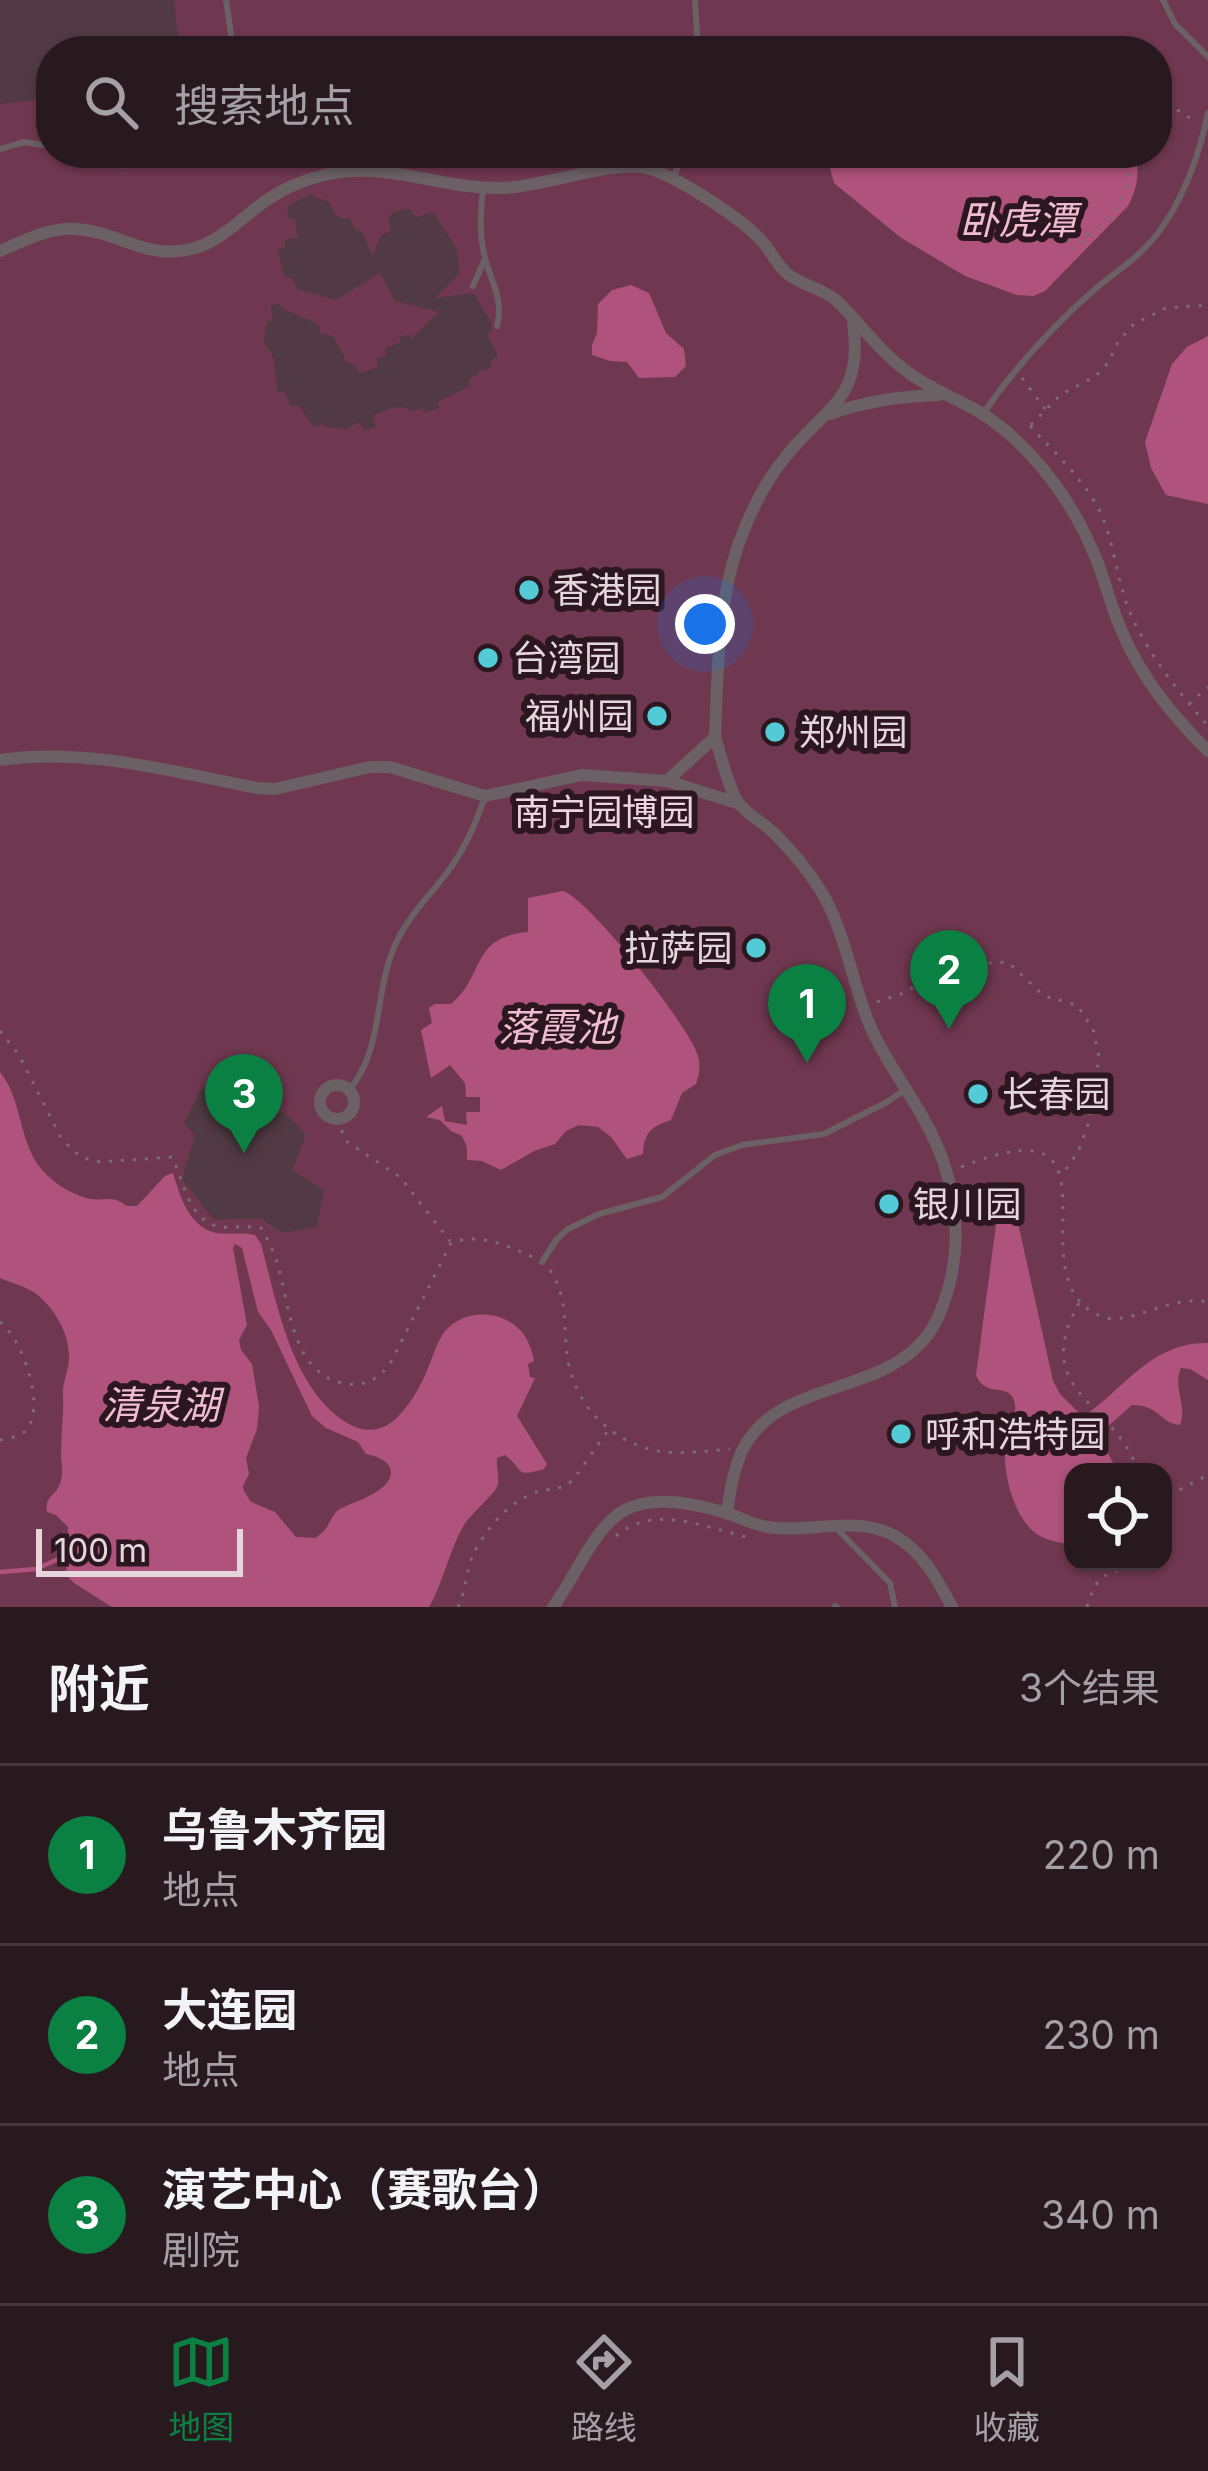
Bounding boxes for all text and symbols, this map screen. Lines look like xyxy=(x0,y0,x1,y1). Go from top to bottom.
search box xyxy=(36,36,1172,168)
icon: search xyxy=(78,69,144,135)
text: 搜索地点 xyxy=(174,78,354,133)
water label: 卧虎潭 xyxy=(959,196,1082,243)
place label: 香港园 xyxy=(553,568,661,612)
marker: 香港园 xyxy=(516,577,542,603)
your location xyxy=(675,594,735,654)
place label: 台湾园 xyxy=(512,636,620,680)
marker: 台湾园 xyxy=(475,645,501,671)
place label: 福州园 xyxy=(525,694,633,738)
marker: 福州园 xyxy=(644,703,670,729)
place label: 郑州园 xyxy=(799,710,907,754)
marker: 郑州园 xyxy=(762,719,788,745)
park label: 南宁园博园 xyxy=(514,790,694,834)
place label: 拉萨园 xyxy=(624,926,732,970)
pin: 2 xyxy=(910,930,988,1029)
marker: 拉萨园 xyxy=(743,935,769,961)
pin: 1 xyxy=(768,964,846,1063)
water label: 落霞池 xyxy=(498,1003,619,1050)
pin: 3 xyxy=(205,1054,283,1153)
place label: 长春园 xyxy=(1002,1072,1110,1116)
marker: 长春园 xyxy=(965,1081,991,1107)
place label: 银川园 xyxy=(913,1182,1021,1226)
marker: 银川园 xyxy=(876,1191,902,1217)
water label: 清泉湖 xyxy=(102,1381,225,1428)
place label: 呼和浩特园 xyxy=(925,1412,1105,1456)
marker: 呼和浩特园 xyxy=(888,1421,914,1447)
map controls xyxy=(1064,1463,1172,1571)
button: locate xyxy=(1064,1463,1172,1571)
scale bar xyxy=(36,1523,243,1576)
text: 100 m xyxy=(54,1530,147,1570)
text: 附近 xyxy=(48,1658,150,1719)
text: 3个结果 xyxy=(1019,1664,1160,1711)
text: 乌鲁木齐园 xyxy=(162,1802,387,1857)
text: 1 xyxy=(79,1831,95,1878)
text: 220 m xyxy=(1043,1831,1160,1878)
text: 地点 xyxy=(162,1866,240,1913)
text: 大连园 xyxy=(162,1982,297,2037)
text: 2 xyxy=(75,2011,99,2058)
text: 230 m xyxy=(1042,2011,1160,2058)
text: 地点 xyxy=(162,2046,240,2093)
text: 演艺中心（赛歌台） xyxy=(162,2162,567,2217)
text: 3 xyxy=(74,2191,100,2238)
text: 340 m xyxy=(1041,2191,1160,2238)
text: 剧院 xyxy=(162,2226,240,2273)
tab: 地图 xyxy=(168,2329,234,2449)
tab: 路线 xyxy=(571,2329,637,2449)
tab: 收藏 xyxy=(974,2329,1040,2449)

